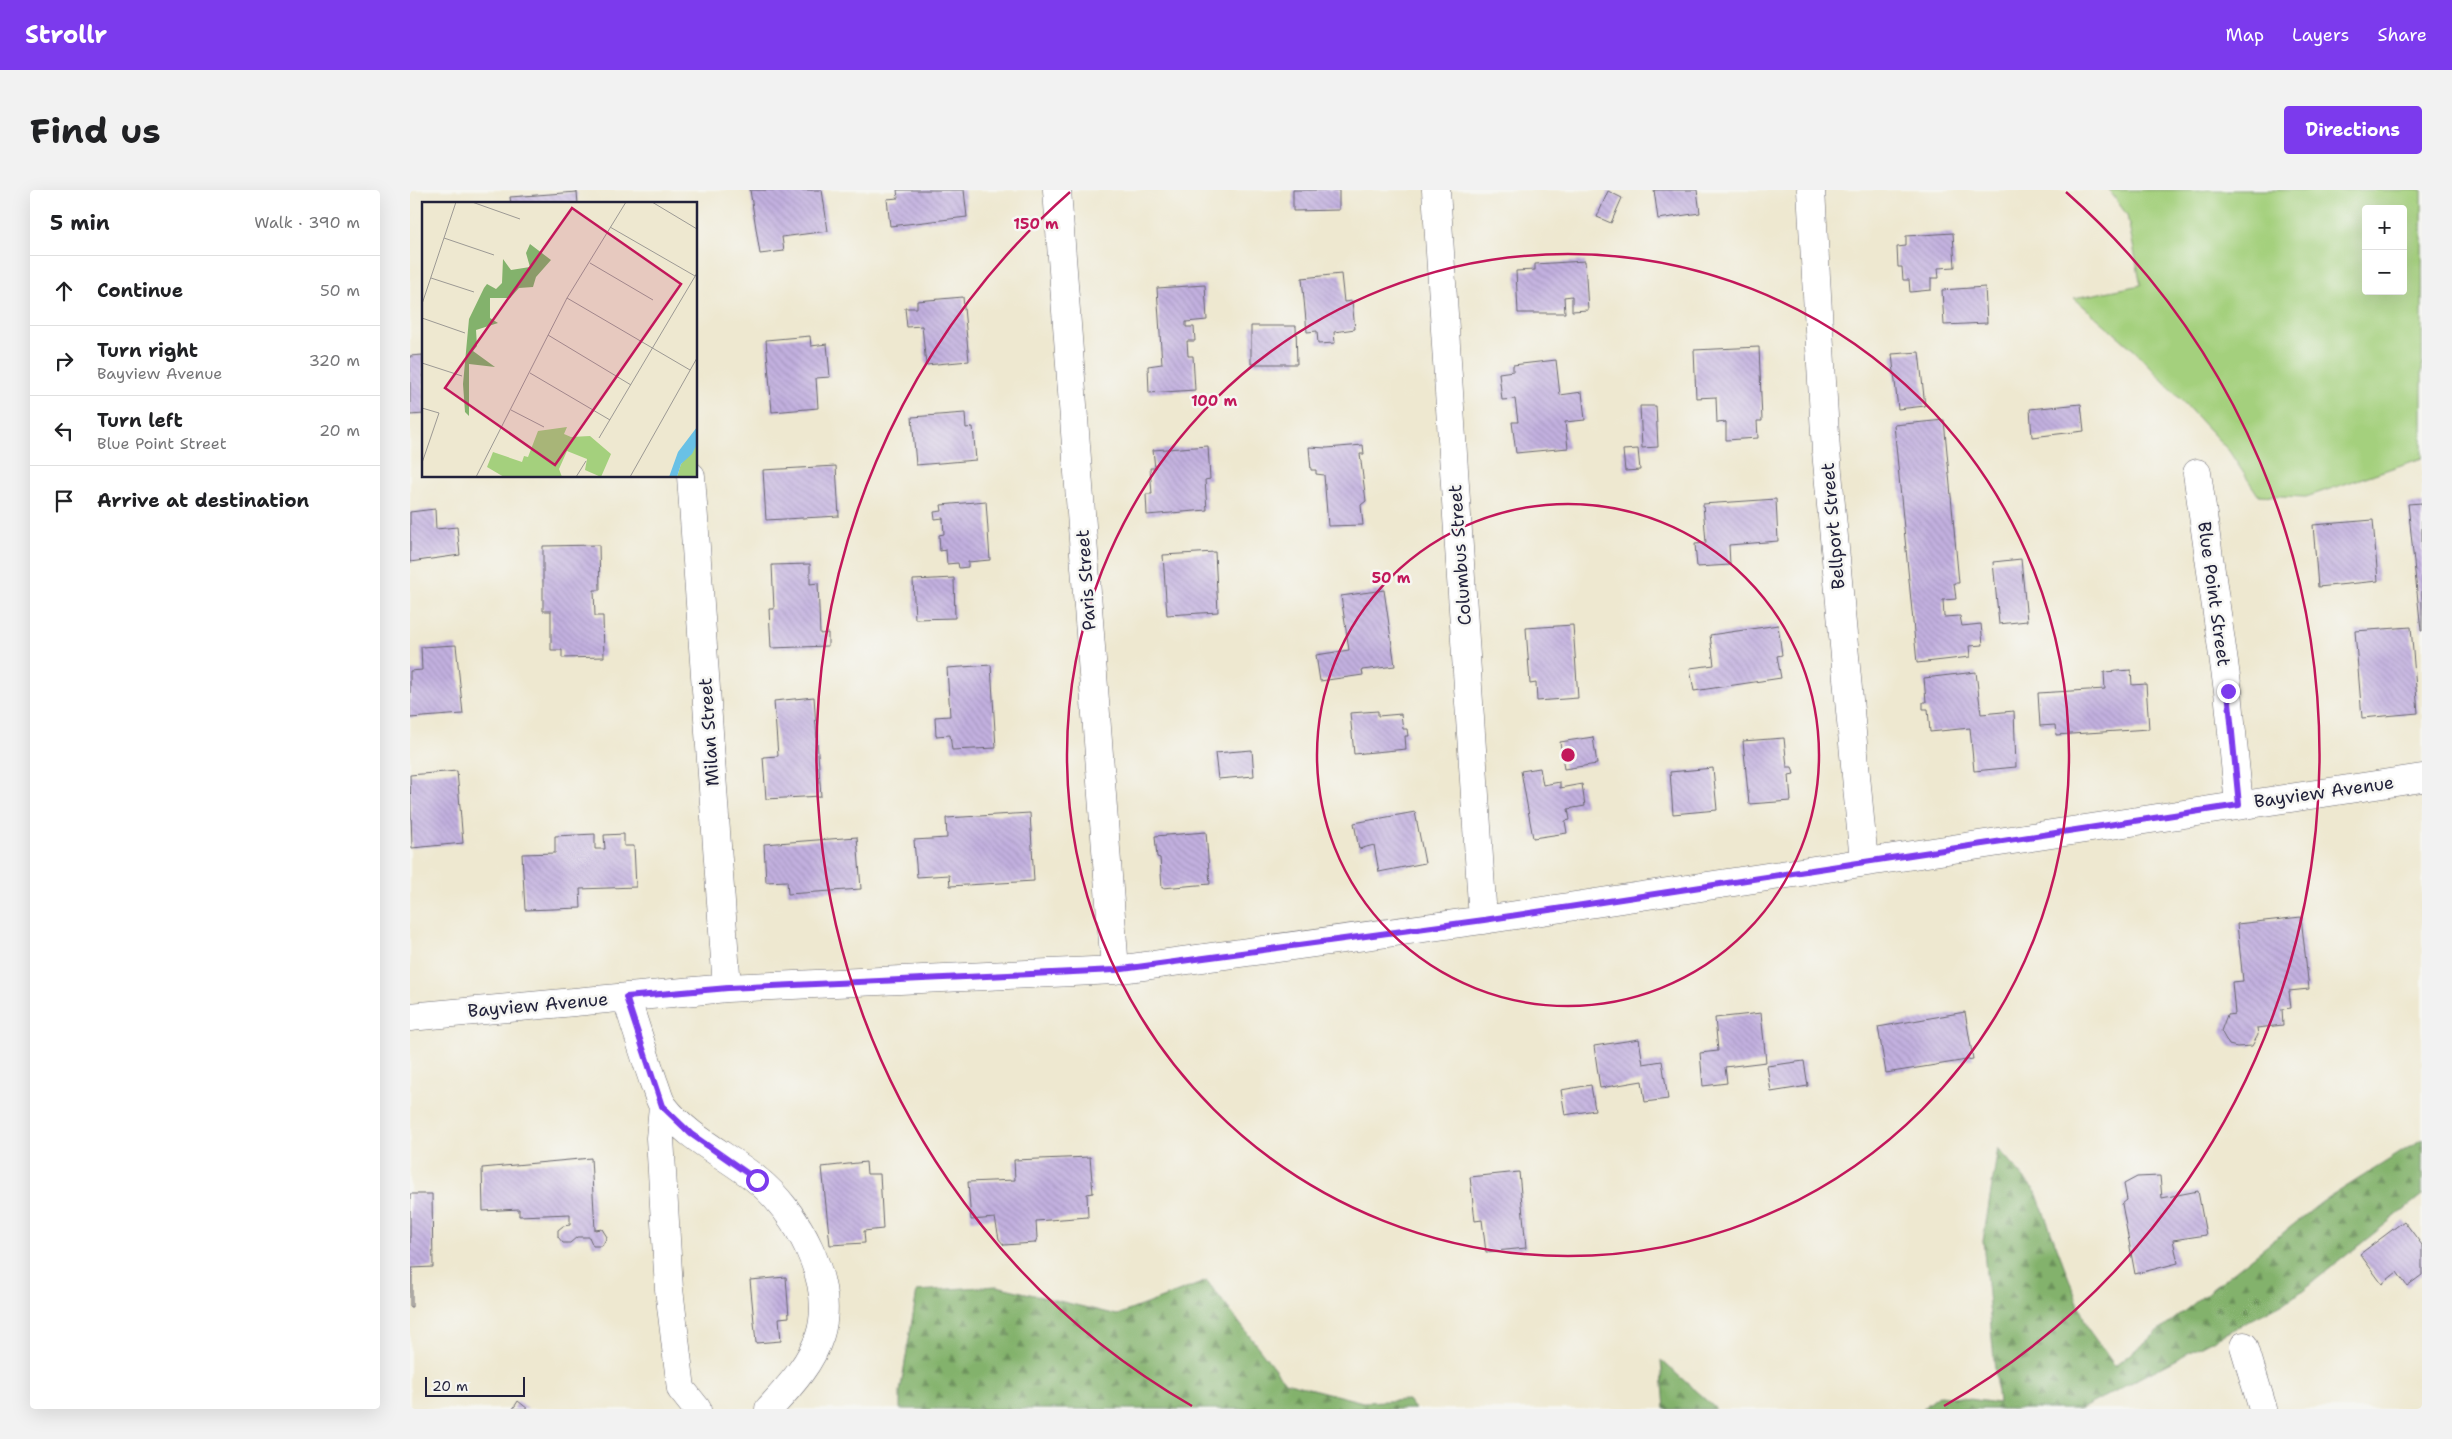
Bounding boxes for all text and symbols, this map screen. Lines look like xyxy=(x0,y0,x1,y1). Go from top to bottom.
text: Strollr xyxy=(25,19,107,51)
text: Map xyxy=(2226,23,2264,47)
text: Layers xyxy=(2292,23,2349,47)
text: Share xyxy=(2377,23,2427,47)
button: Directions xyxy=(2284,106,2422,154)
text: Find us xyxy=(30,107,161,154)
inset map xyxy=(422,202,698,478)
map controls xyxy=(2362,205,2407,295)
button: + xyxy=(2362,205,2407,250)
text: 5 min xyxy=(50,209,110,237)
text: Walk · 390 m xyxy=(254,212,360,233)
text: 150 m xyxy=(1013,214,1059,234)
button: − xyxy=(2362,250,2407,295)
icon: ahead xyxy=(50,277,78,305)
text: Continue xyxy=(97,278,183,303)
text: 50 m xyxy=(320,280,360,301)
text: Turn right xyxy=(97,338,198,363)
icon: right xyxy=(50,347,78,375)
text: 320 m xyxy=(309,350,360,371)
text: Bayview Avenue xyxy=(97,363,222,384)
text: 100 m xyxy=(1191,391,1237,411)
text: Turn left xyxy=(97,408,183,433)
icon: left xyxy=(50,417,78,445)
text: 20 m xyxy=(319,420,360,441)
text: Blue Point Street xyxy=(97,433,227,454)
street label: Bellport Street xyxy=(1815,462,1850,590)
street label: Columbus Street xyxy=(1443,484,1477,626)
icon: arrive xyxy=(50,487,78,515)
text: Arrive at destination xyxy=(97,488,309,513)
street label: Blue Point Street xyxy=(2192,520,2236,668)
street label: Paris Street xyxy=(1070,529,1101,631)
text: 50 m xyxy=(1372,568,1411,588)
street label: Milan Street xyxy=(693,677,725,787)
route end xyxy=(2217,680,2240,703)
centre of rings xyxy=(1559,746,1577,764)
street label: Bayview Avenue xyxy=(2252,770,2396,814)
street label: Bayview Avenue xyxy=(467,987,609,1023)
route start xyxy=(746,1169,769,1192)
scale bar xyxy=(425,1374,525,1397)
text: 20 m xyxy=(432,1377,468,1395)

